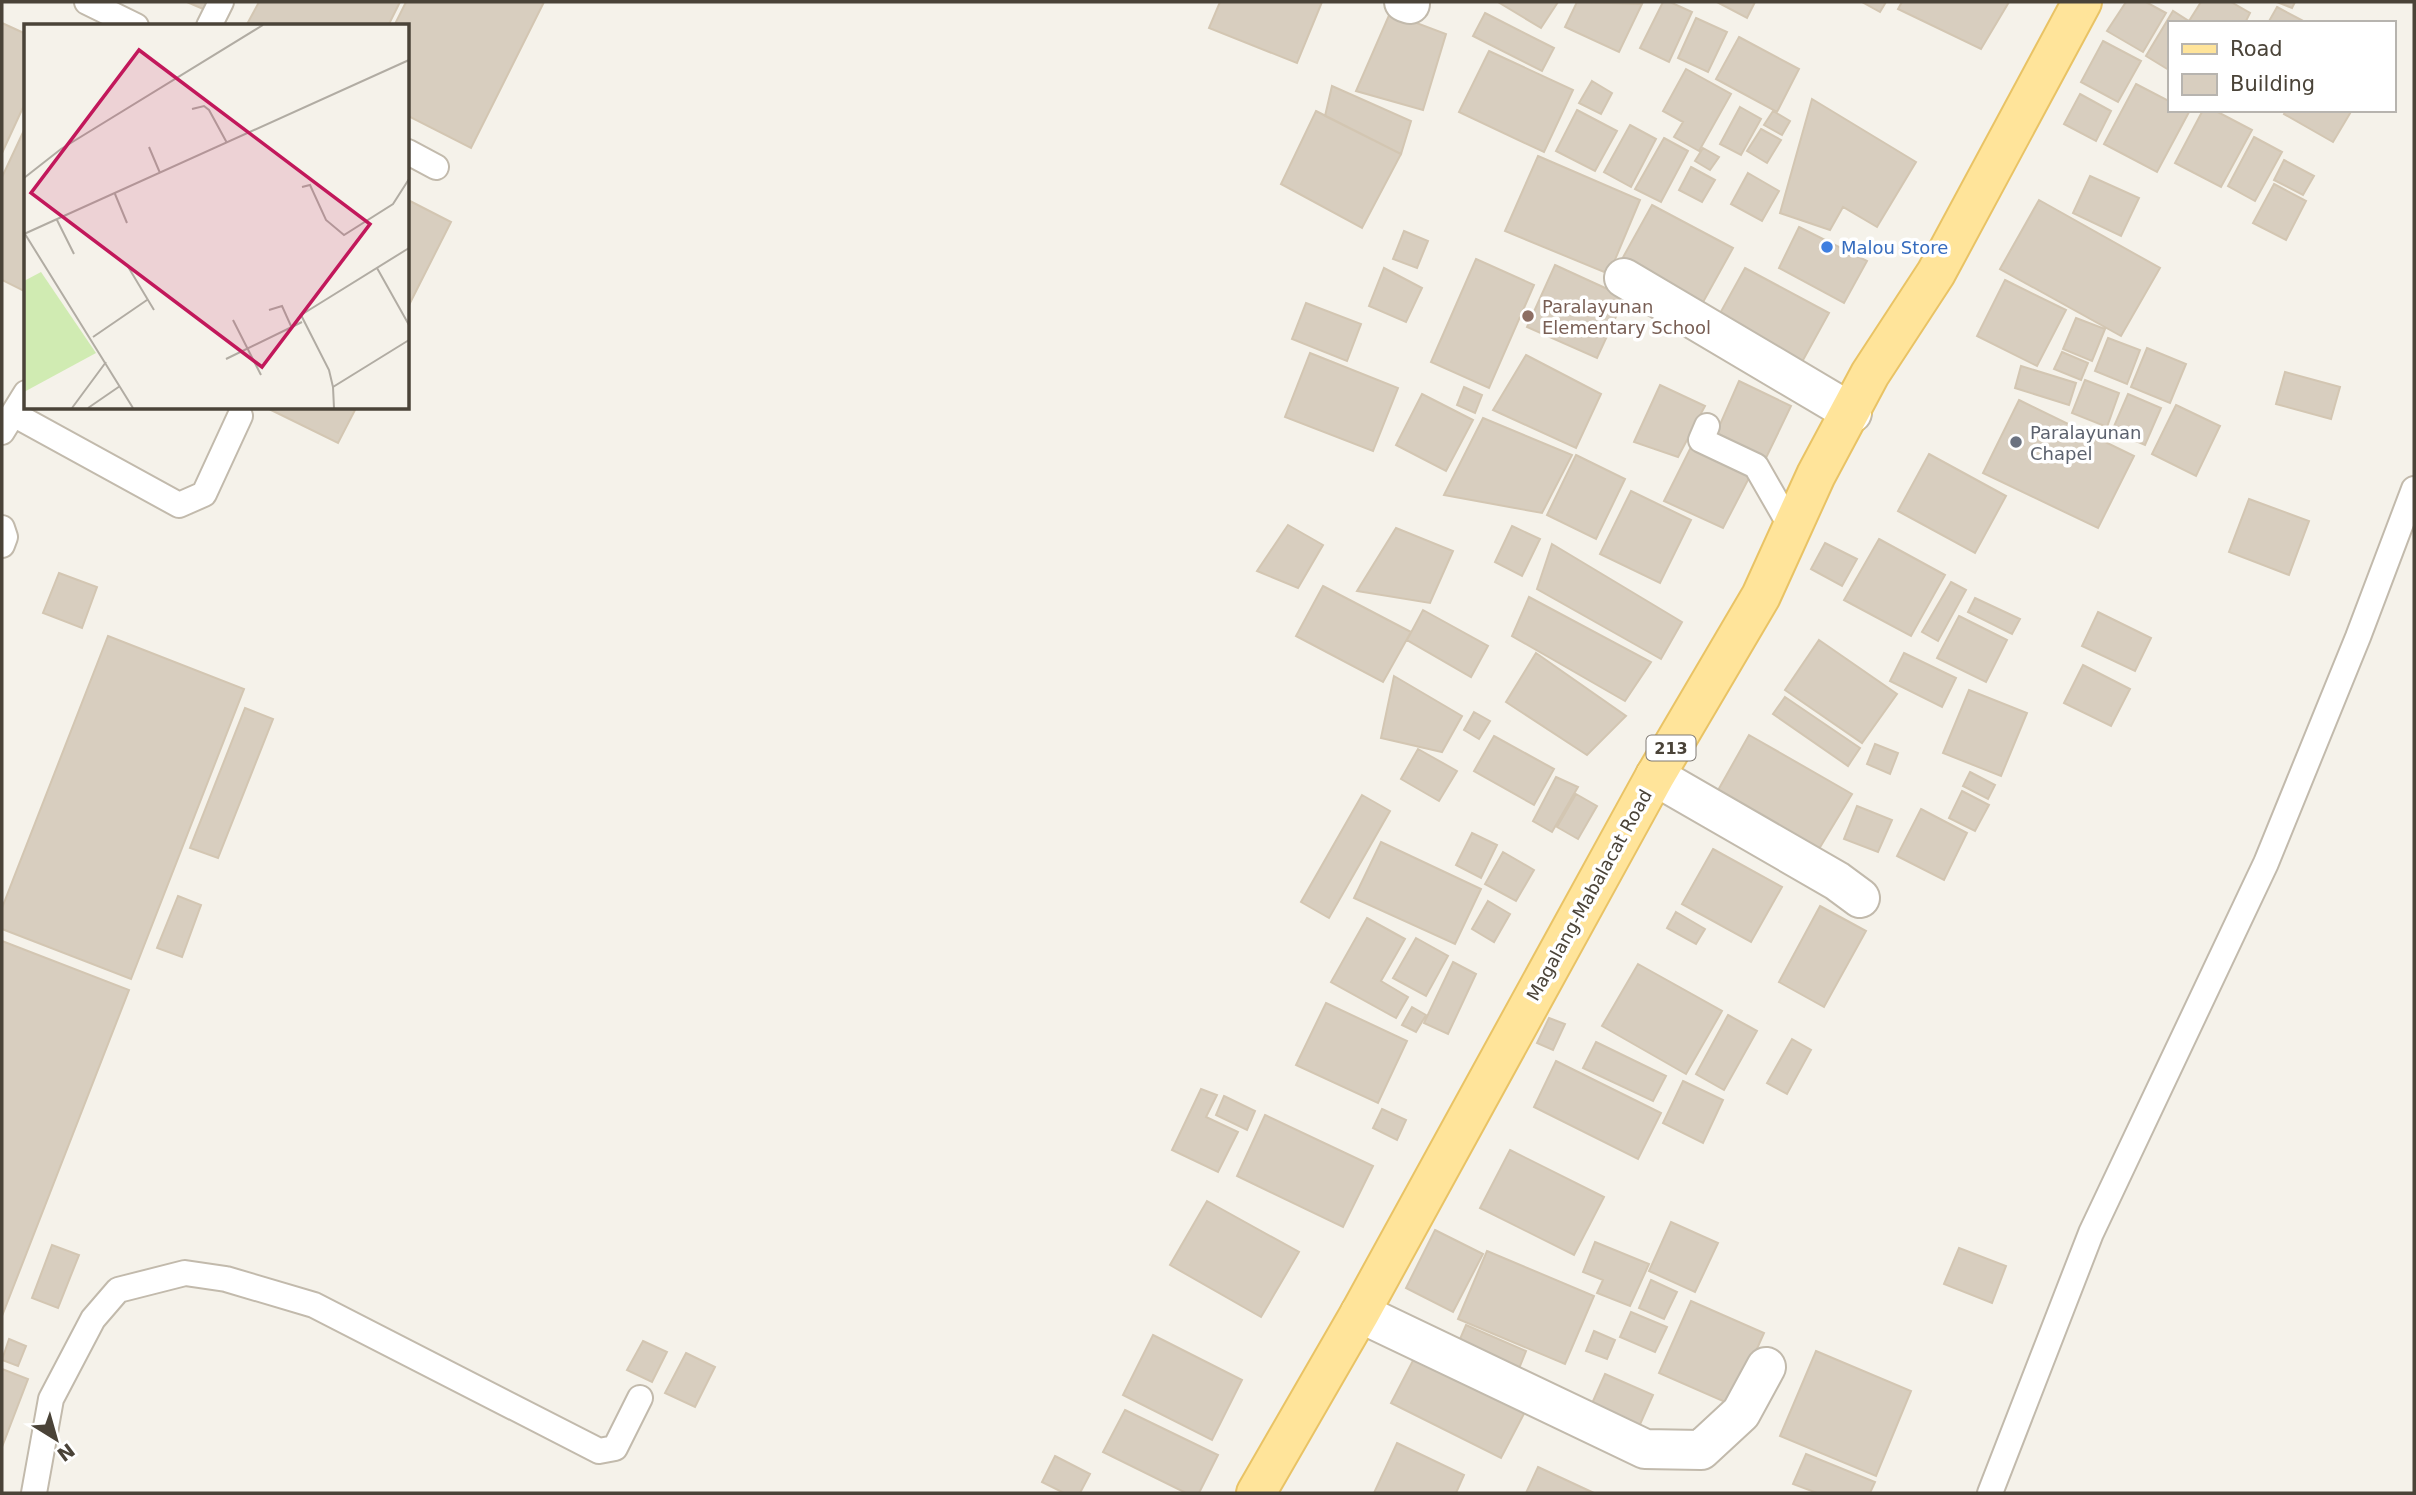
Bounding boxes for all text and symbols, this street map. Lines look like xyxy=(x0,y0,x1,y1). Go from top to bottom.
legend xyxy=(2168,21,2395,112)
inset map xyxy=(24,24,410,410)
text: Road xyxy=(2230,37,2283,61)
text: Building xyxy=(2230,72,2315,96)
place label: Malou Store xyxy=(1841,237,1948,258)
marker: Malou Store xyxy=(1819,239,1835,255)
place label: Paralayunan Elementary School xyxy=(1542,296,1711,338)
marker: Paralayunan Elementary School xyxy=(1520,308,1536,324)
place label: Paralayunan Chapel xyxy=(2030,422,2141,464)
marker: Paralayunan Chapel xyxy=(2008,434,2024,450)
road number: 213 xyxy=(1646,736,1696,761)
street label: Magalang-Mabalacat Road xyxy=(1522,786,1656,1004)
north arrow xyxy=(21,1404,91,1474)
text: N xyxy=(53,1439,79,1466)

